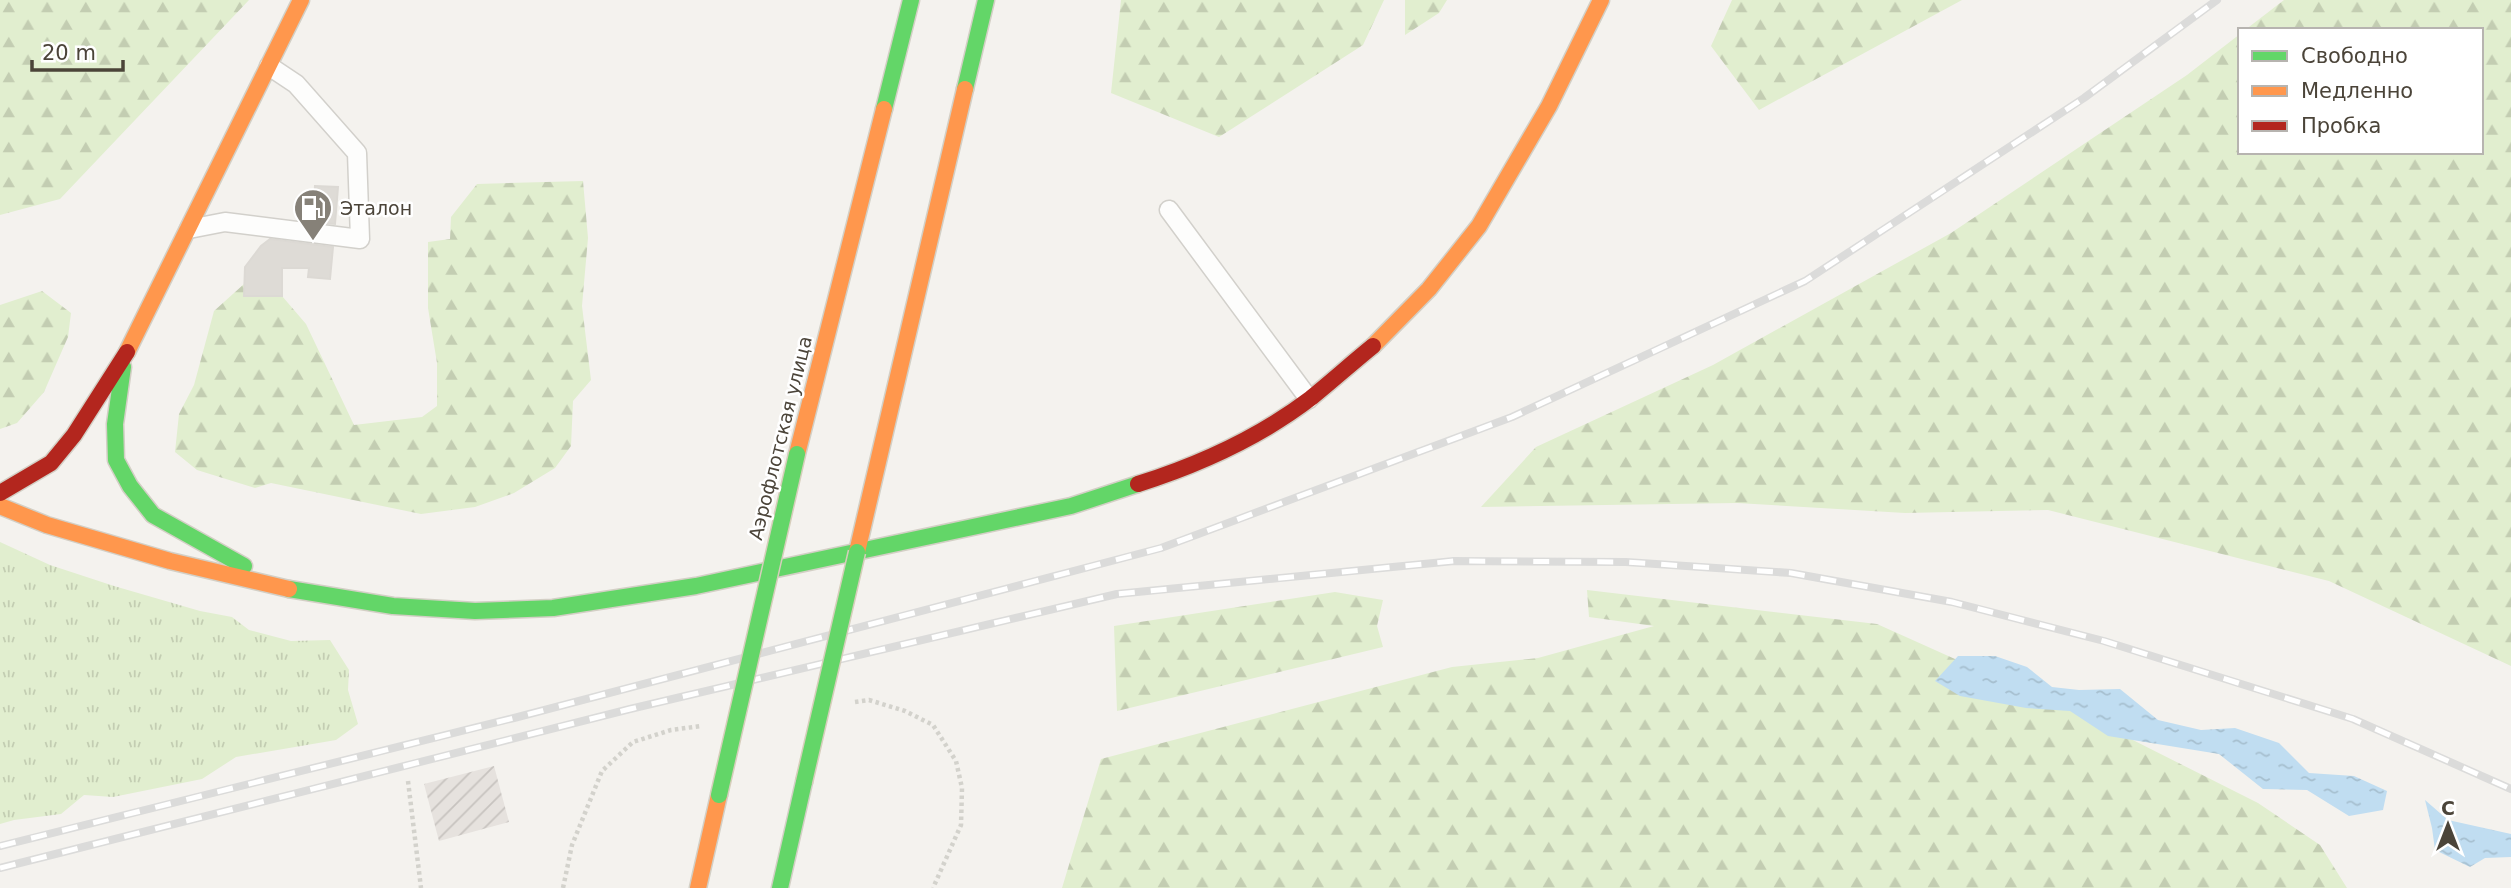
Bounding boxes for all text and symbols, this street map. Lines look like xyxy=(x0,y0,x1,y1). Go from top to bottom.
scale bar xyxy=(32,28,122,72)
legend xyxy=(2238,28,2483,154)
text: 20 m xyxy=(42,41,96,65)
text: Свободно xyxy=(2301,44,2408,68)
text: Медленно xyxy=(2301,79,2413,103)
text: Пробка xyxy=(2301,114,2381,138)
fuel station icon: Эталон xyxy=(292,187,334,242)
place label: Эталон xyxy=(340,197,412,219)
street label: Аэрофлотская улица xyxy=(744,334,816,542)
north arrow xyxy=(2413,790,2483,860)
text: С xyxy=(2441,797,2455,819)

